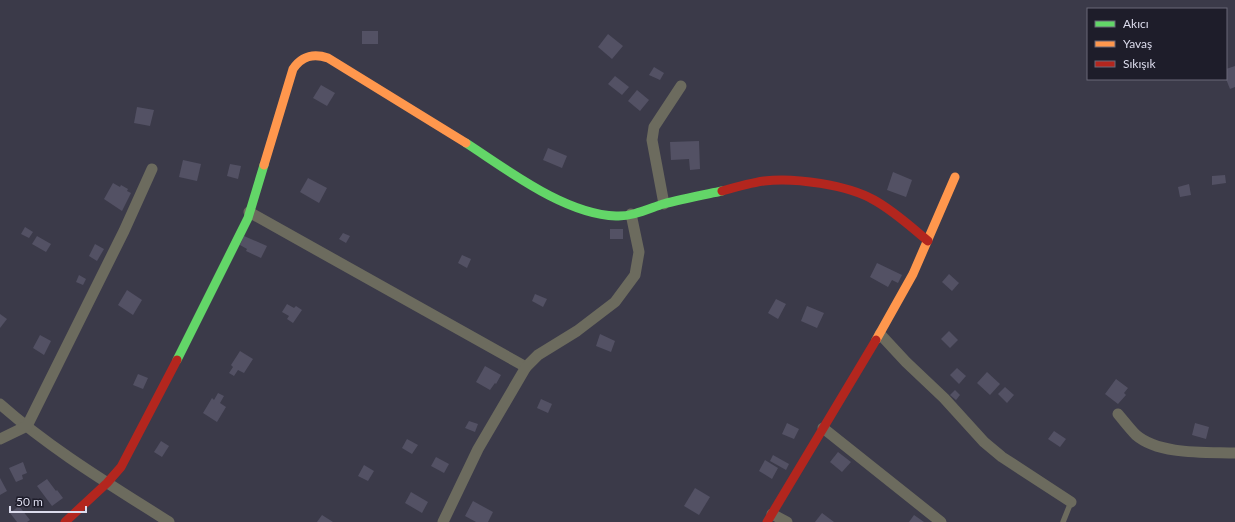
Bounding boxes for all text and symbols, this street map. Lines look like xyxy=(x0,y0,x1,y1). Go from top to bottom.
legend xyxy=(1087,8,1227,80)
text: Akıcı xyxy=(1123,16,1149,31)
text: Yavaş xyxy=(1123,36,1152,51)
text: Sıkışık xyxy=(1123,56,1156,71)
scale bar xyxy=(10,488,86,514)
text: 50 m xyxy=(16,494,43,509)

